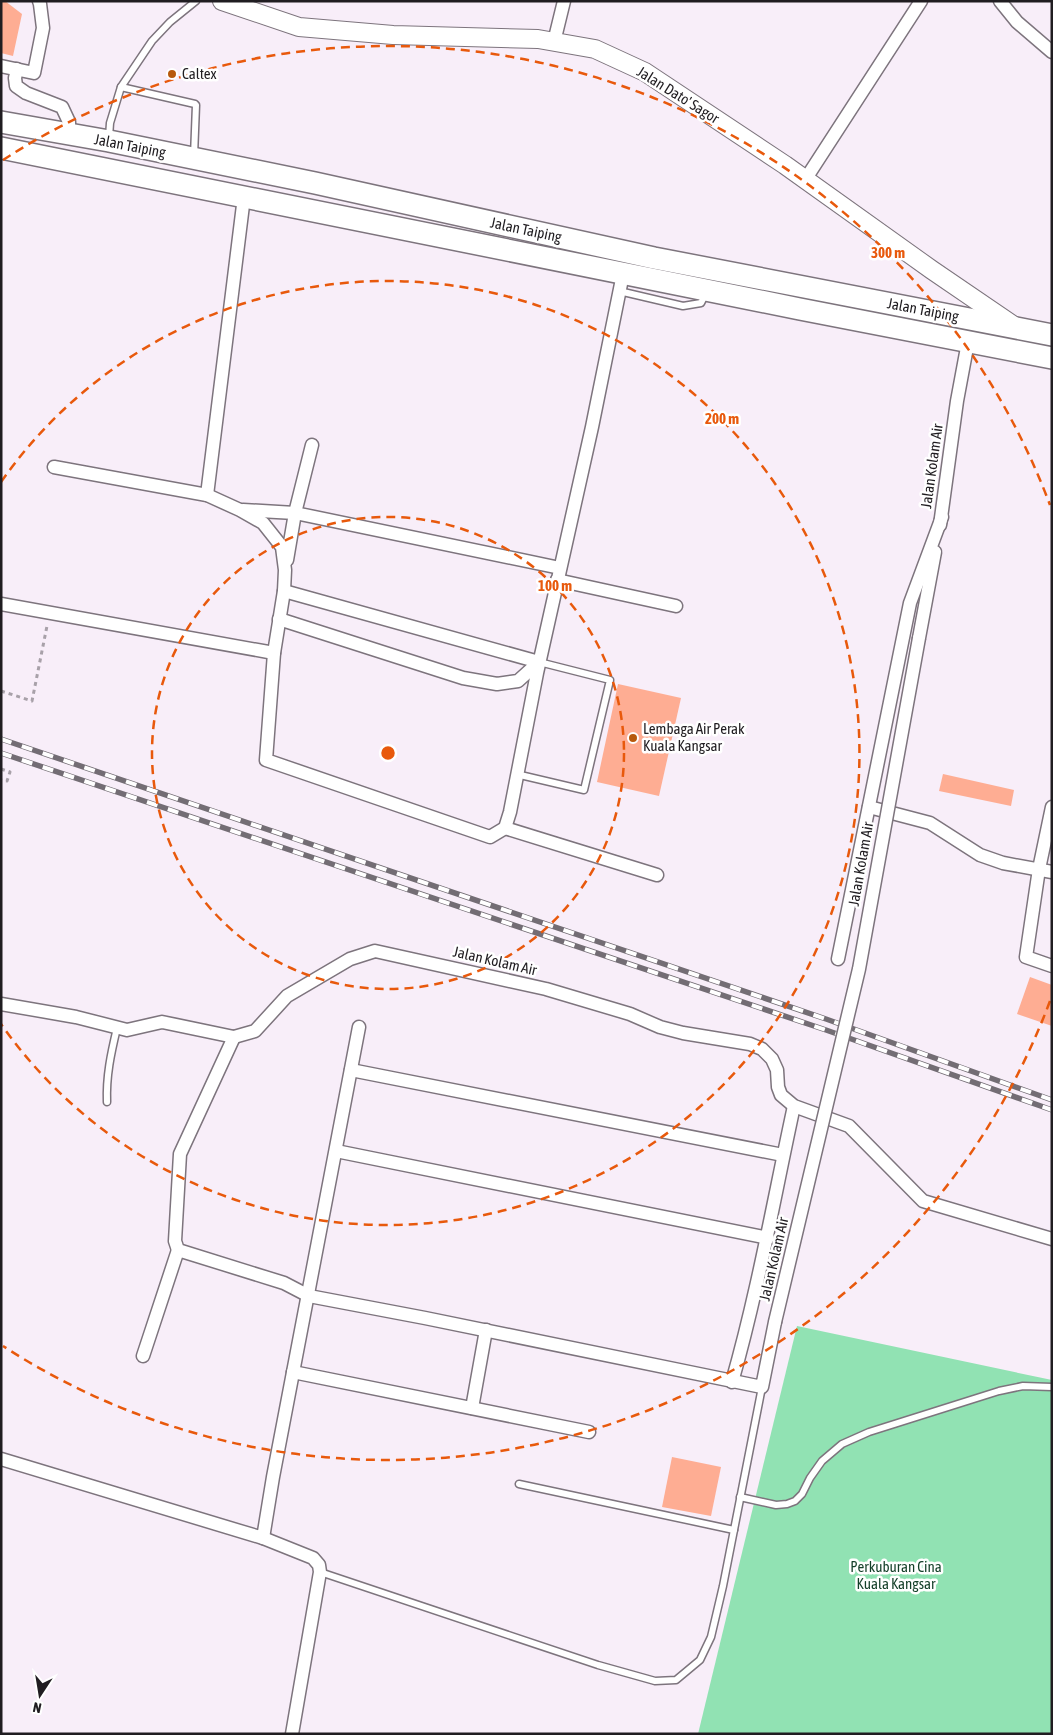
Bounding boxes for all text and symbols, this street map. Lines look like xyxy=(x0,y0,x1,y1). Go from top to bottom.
street label: Jalan Dato' Sagor xyxy=(634,63,723,127)
place label: Caltex xyxy=(182,65,217,82)
marker: Caltex xyxy=(166,68,178,80)
street label: Jalan Taiping xyxy=(93,130,168,161)
street label: Jalan Taiping xyxy=(489,214,564,245)
text: 300 m xyxy=(871,244,905,261)
street label: Jalan Taiping xyxy=(886,294,961,325)
text: 200 m xyxy=(705,410,739,427)
street label: Jalan Kolam Air xyxy=(917,422,946,509)
text: 100 m xyxy=(538,577,572,594)
place label: Lembaga Air Perak Kuala Kangsar xyxy=(643,720,745,754)
marker: Lembaga Air Perak Kuala Kangsar xyxy=(627,732,639,744)
centre of rings xyxy=(379,744,397,762)
street label: Jalan Kolam Air xyxy=(845,820,876,907)
street label: Jalan Kolam Air xyxy=(452,943,539,979)
street label: Jalan Kolam Air xyxy=(756,1215,792,1302)
park label: Perkuburan Cina Kuala Kangsar xyxy=(850,1558,942,1592)
north arrow xyxy=(15,1670,65,1720)
text: N xyxy=(32,1699,43,1716)

